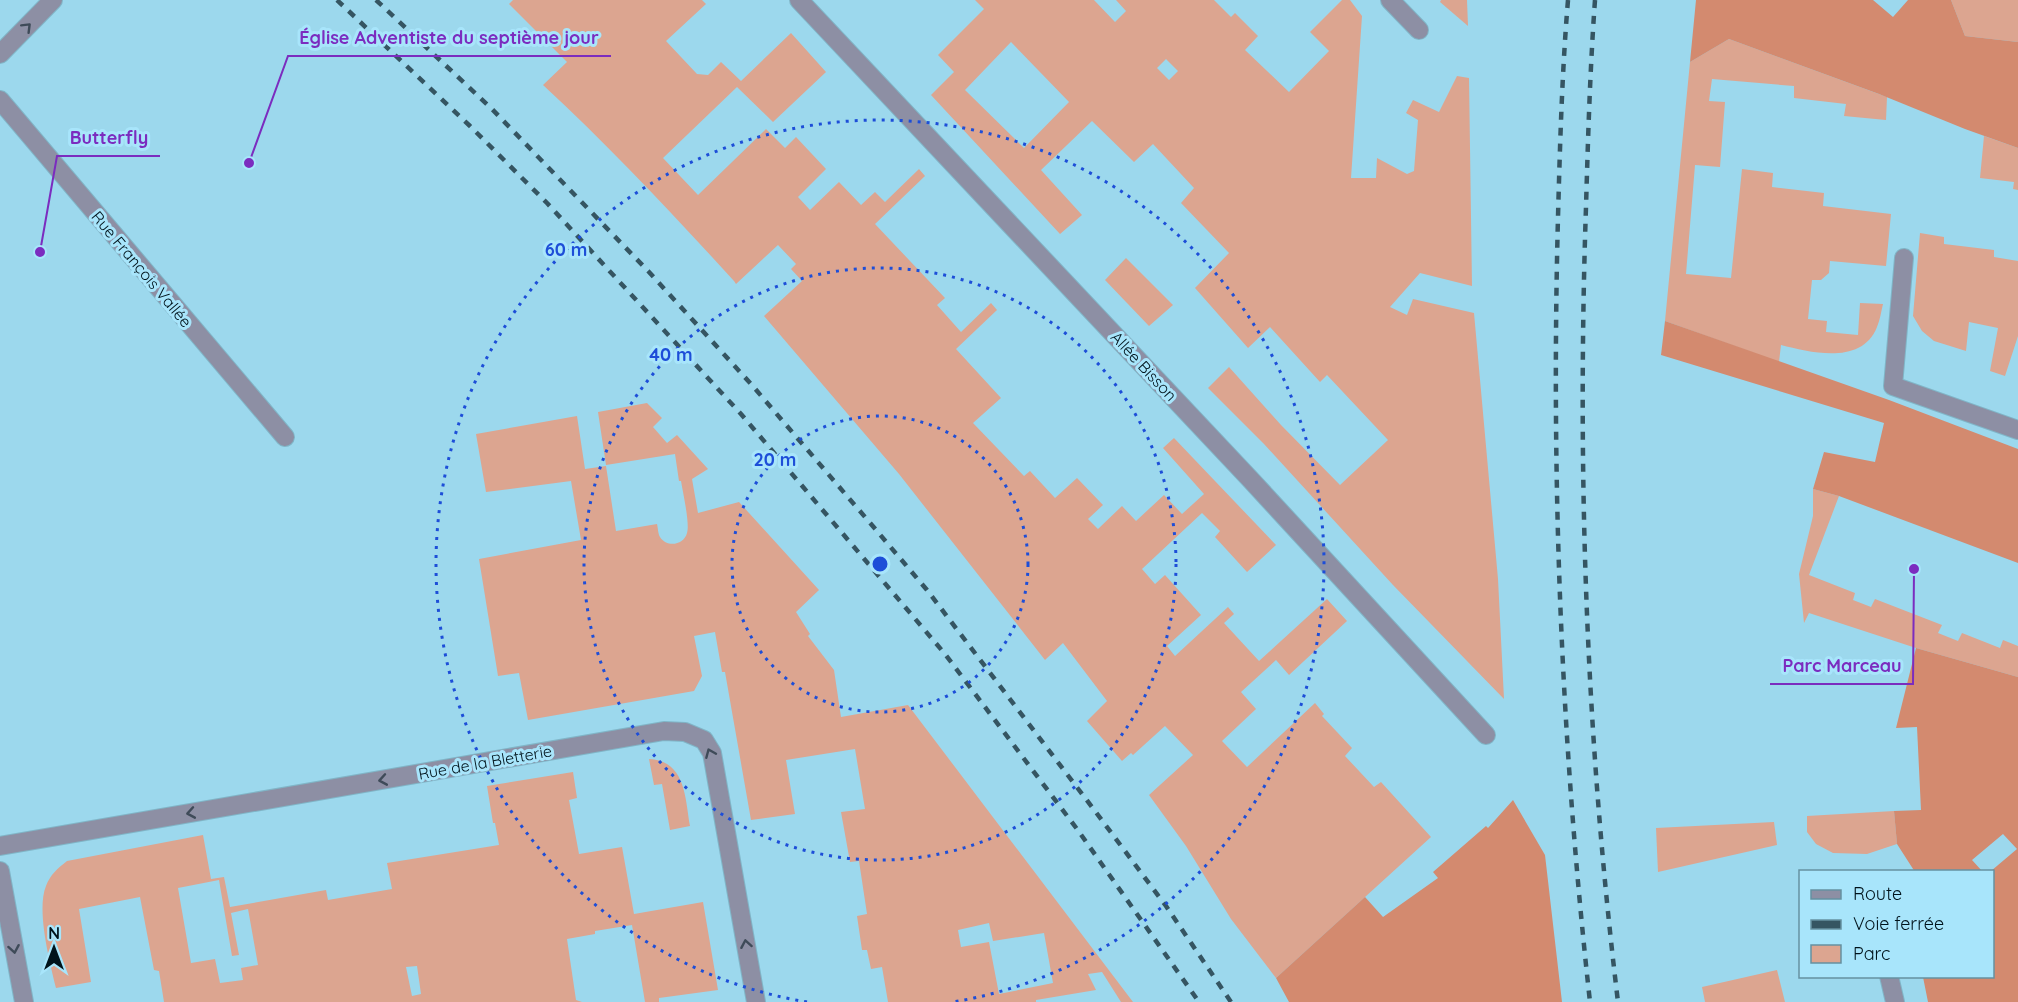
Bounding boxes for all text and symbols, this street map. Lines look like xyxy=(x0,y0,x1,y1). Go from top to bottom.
callout: Église Adventiste du septième jour xyxy=(288,20,611,56)
one-way arrow xyxy=(19,23,30,34)
text: Église Adventiste du septième jour xyxy=(299,26,599,49)
callout: Butterfly xyxy=(57,120,160,156)
text: Butterfly xyxy=(70,126,148,149)
street label: Rue François Vallée xyxy=(88,207,196,331)
text: 60 m xyxy=(545,238,587,261)
street label: Allée Bisson xyxy=(1107,327,1181,405)
text: 40 m xyxy=(649,343,693,366)
text: 20 m xyxy=(754,448,796,471)
centre of rings xyxy=(870,554,890,574)
callout: Parc Marceau xyxy=(1770,648,1913,684)
text: Parc Marceau xyxy=(1782,654,1902,677)
street label: Rue de la Bletterie xyxy=(417,740,553,784)
one-way arrow xyxy=(706,748,718,759)
one-way arrow xyxy=(378,773,387,785)
one-way arrow xyxy=(186,806,196,819)
legend xyxy=(1799,870,1994,978)
text: Route xyxy=(1853,882,1902,905)
text: Voie ferrée xyxy=(1853,912,1944,935)
north arrow xyxy=(24,918,84,978)
text: N xyxy=(48,923,60,943)
one-way arrow xyxy=(740,940,753,950)
text: Parc xyxy=(1853,942,1890,965)
one-way arrow xyxy=(7,944,20,954)

